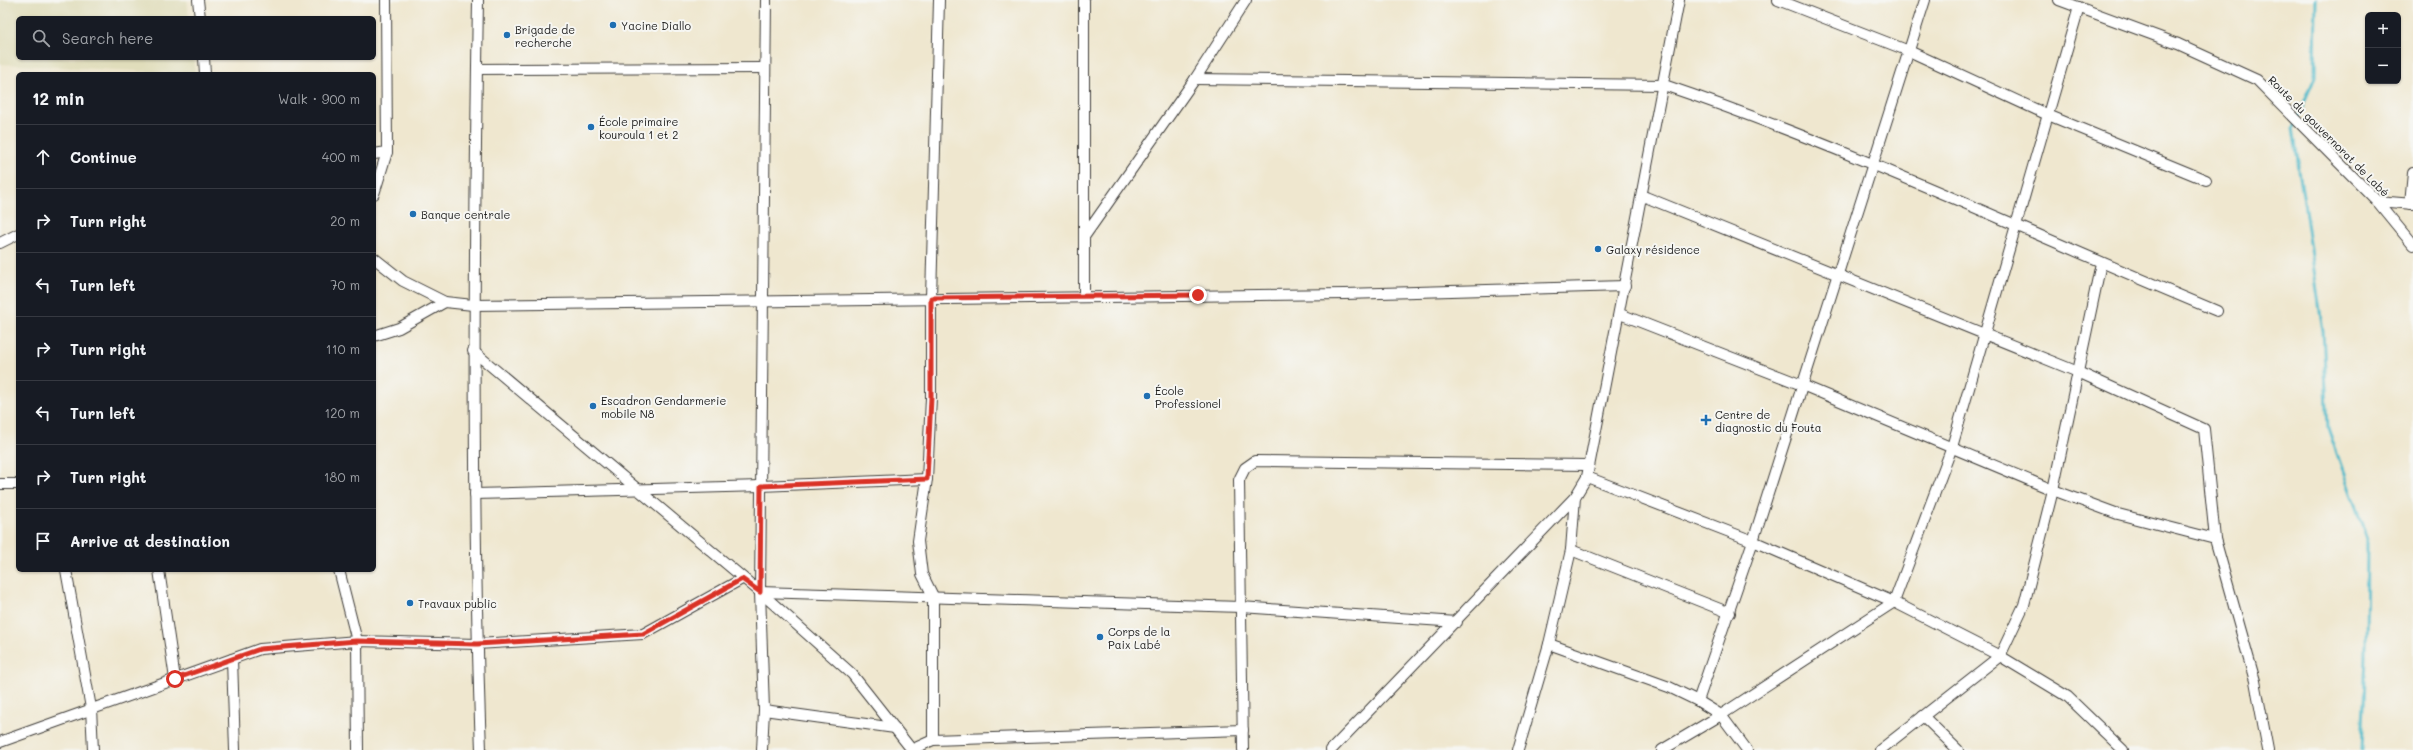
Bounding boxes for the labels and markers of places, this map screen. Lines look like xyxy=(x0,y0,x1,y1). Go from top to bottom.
place label: Yacine Diallo xyxy=(621,18,692,33)
marker: Yacine Diallo xyxy=(608,20,618,30)
place label: Brigade de recherche xyxy=(515,22,575,50)
marker: Brigade de recherche xyxy=(502,30,512,40)
place label: École primaire kouroula 1 et 2 xyxy=(599,114,679,142)
marker: École primaire kouroula 1 et 2 xyxy=(586,122,596,132)
place label: Banque centrale xyxy=(421,207,511,222)
marker: Banque centrale xyxy=(408,209,418,219)
place label: Galaxy résidence xyxy=(1606,242,1700,257)
marker: Galaxy résidence xyxy=(1593,244,1603,254)
place label: École Professionel xyxy=(1155,383,1221,411)
marker: École Professionel xyxy=(1142,391,1152,401)
place label: Escadron Gendarmerie mobile N8 xyxy=(601,393,726,421)
marker: Escadron Gendarmerie mobile N8 xyxy=(588,401,598,411)
place label: Centre de diagnostic du Fouta xyxy=(1715,407,1822,435)
marker: Centre de diagnostic du Fouta xyxy=(1700,414,1712,426)
place label: Travaux public xyxy=(418,596,497,611)
marker: Travaux public xyxy=(405,598,415,608)
place label: Corps de la Paix Labé xyxy=(1108,624,1171,652)
marker: Corps de la Paix Labé xyxy=(1095,632,1105,642)

